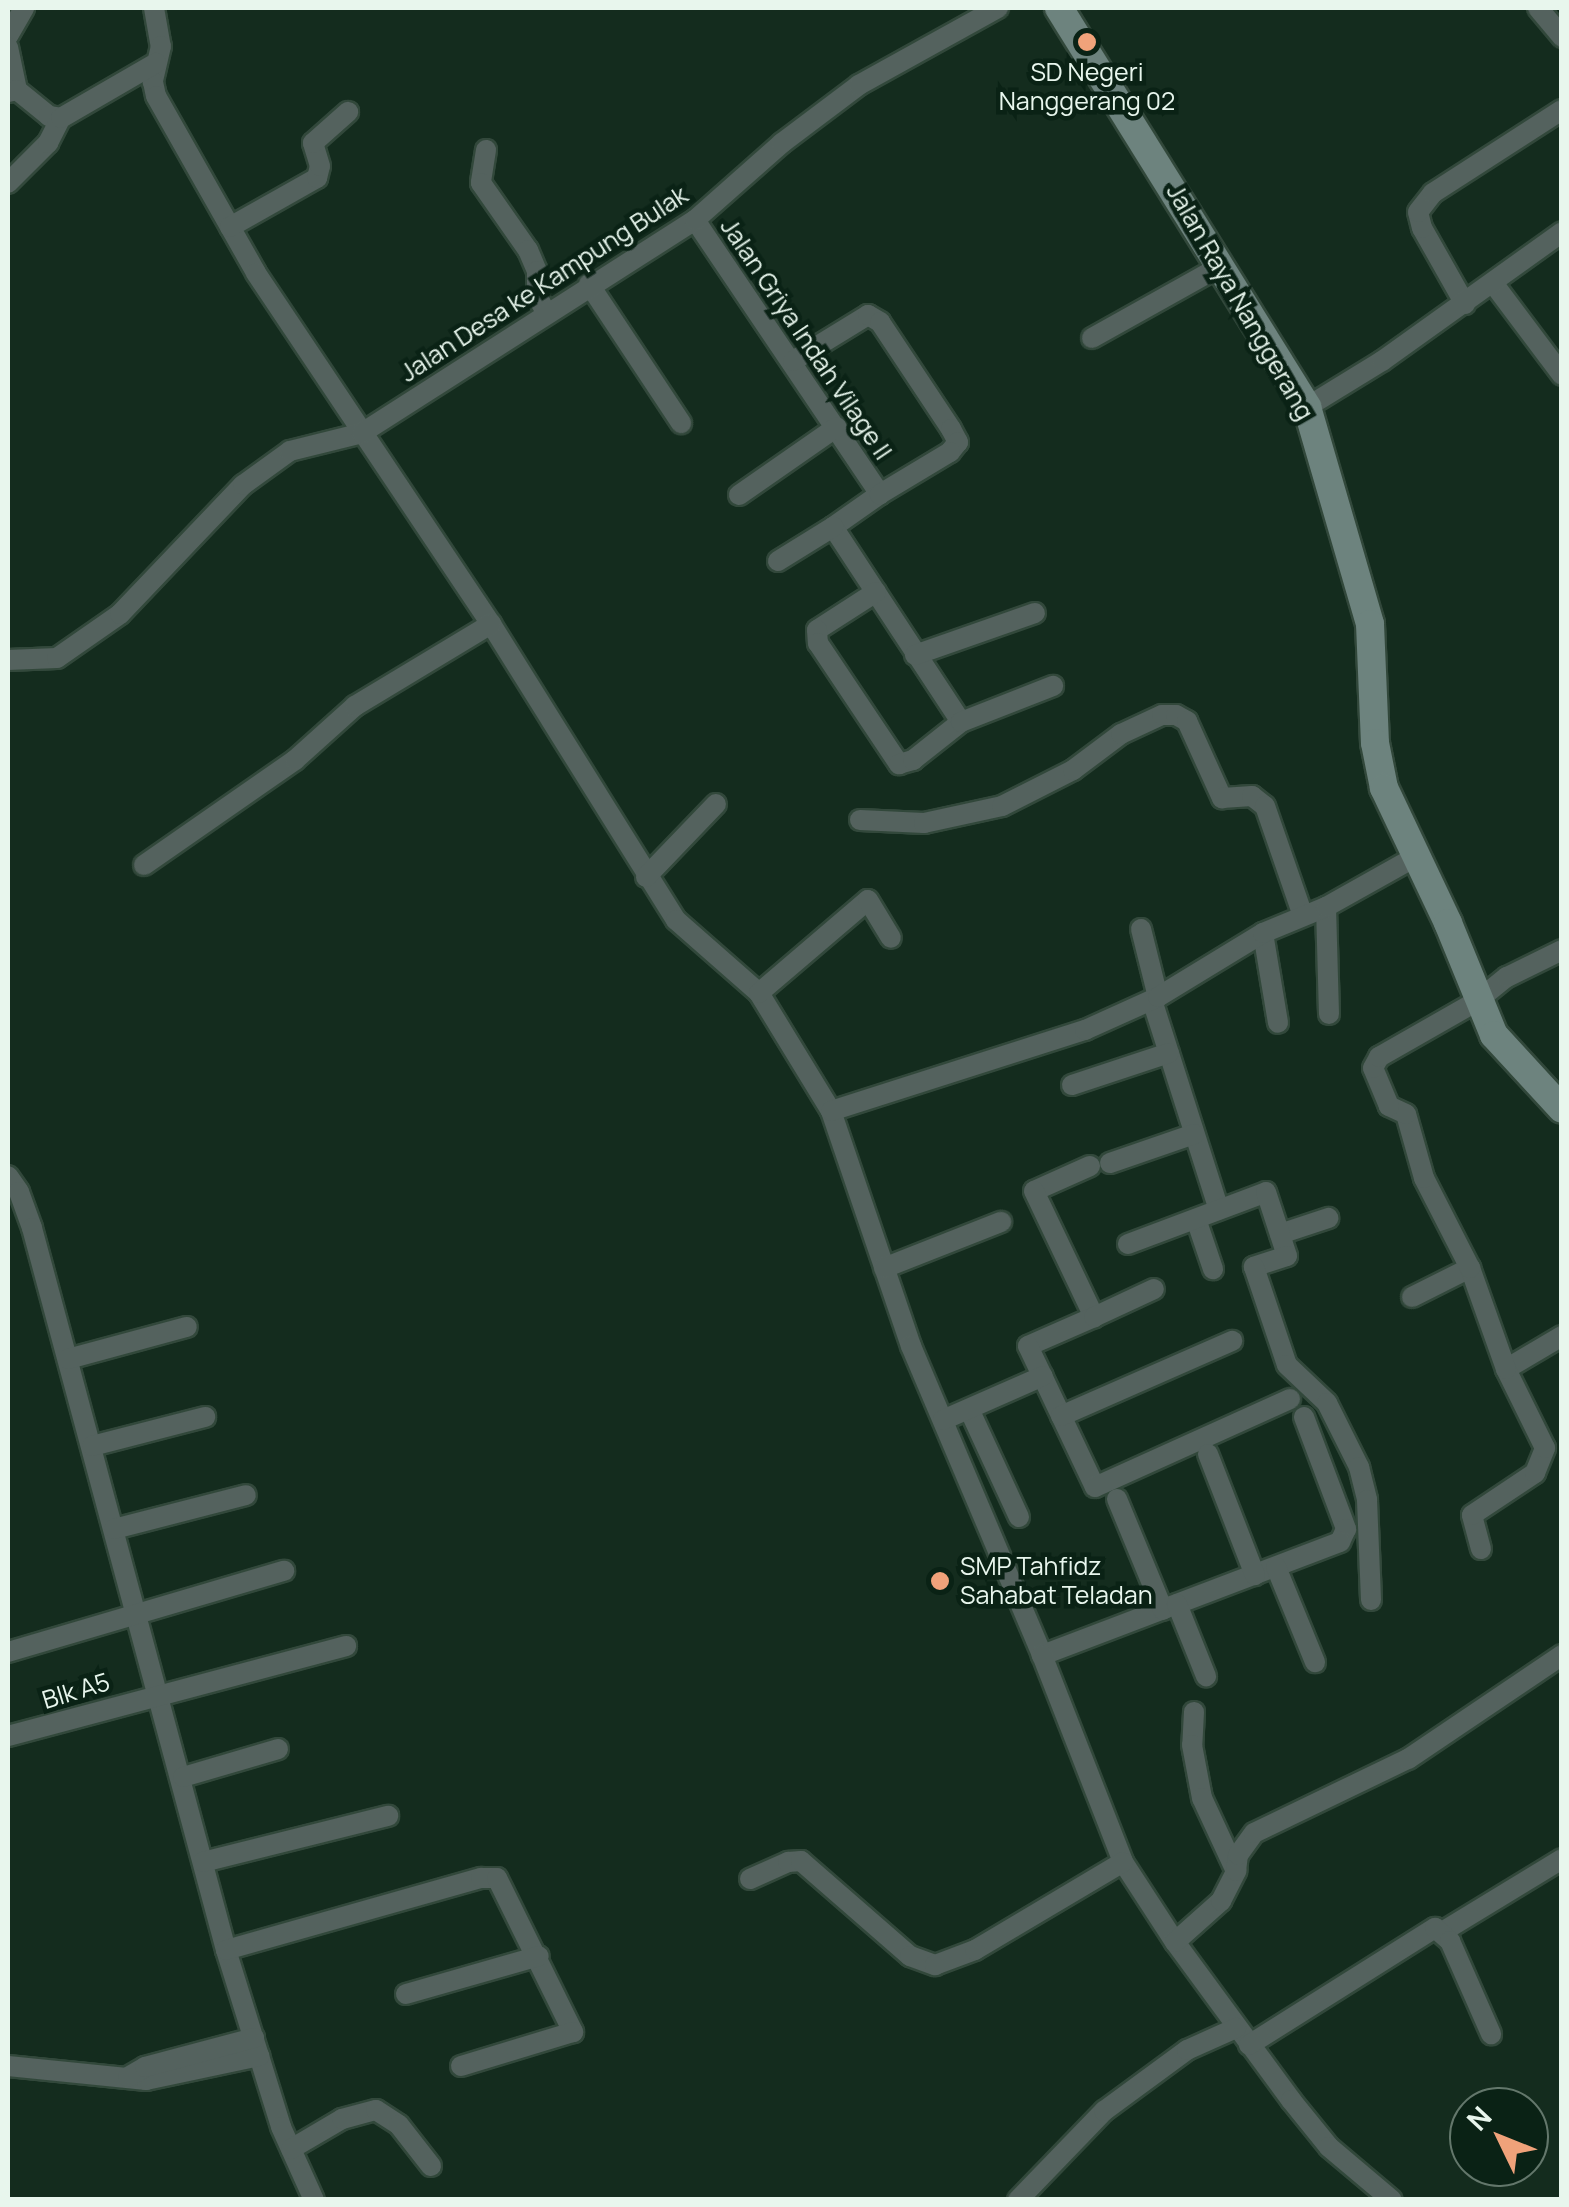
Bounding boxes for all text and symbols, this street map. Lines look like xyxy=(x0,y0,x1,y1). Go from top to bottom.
marker: SD Negeri Nanggerang 02 xyxy=(1076,31,1098,53)
place label: SD Negeri Nanggerang 02 xyxy=(999,58,1175,117)
street label: Jalan Raya Nanggerang xyxy=(1160,179,1320,425)
street label: Jalan Desa ke Kampung Bulak xyxy=(395,180,693,388)
street label: Jalan Griya Indah Vilage II xyxy=(714,213,898,465)
place label: SMP Tahfidz Sahabat Teladan xyxy=(960,1552,1153,1611)
marker: SMP Tahfidz Sahabat Teladan xyxy=(929,1570,951,1592)
street label: Blk A5 xyxy=(39,1667,113,1715)
north arrow xyxy=(1449,2087,1549,2187)
text: N xyxy=(1458,2098,1499,2138)

